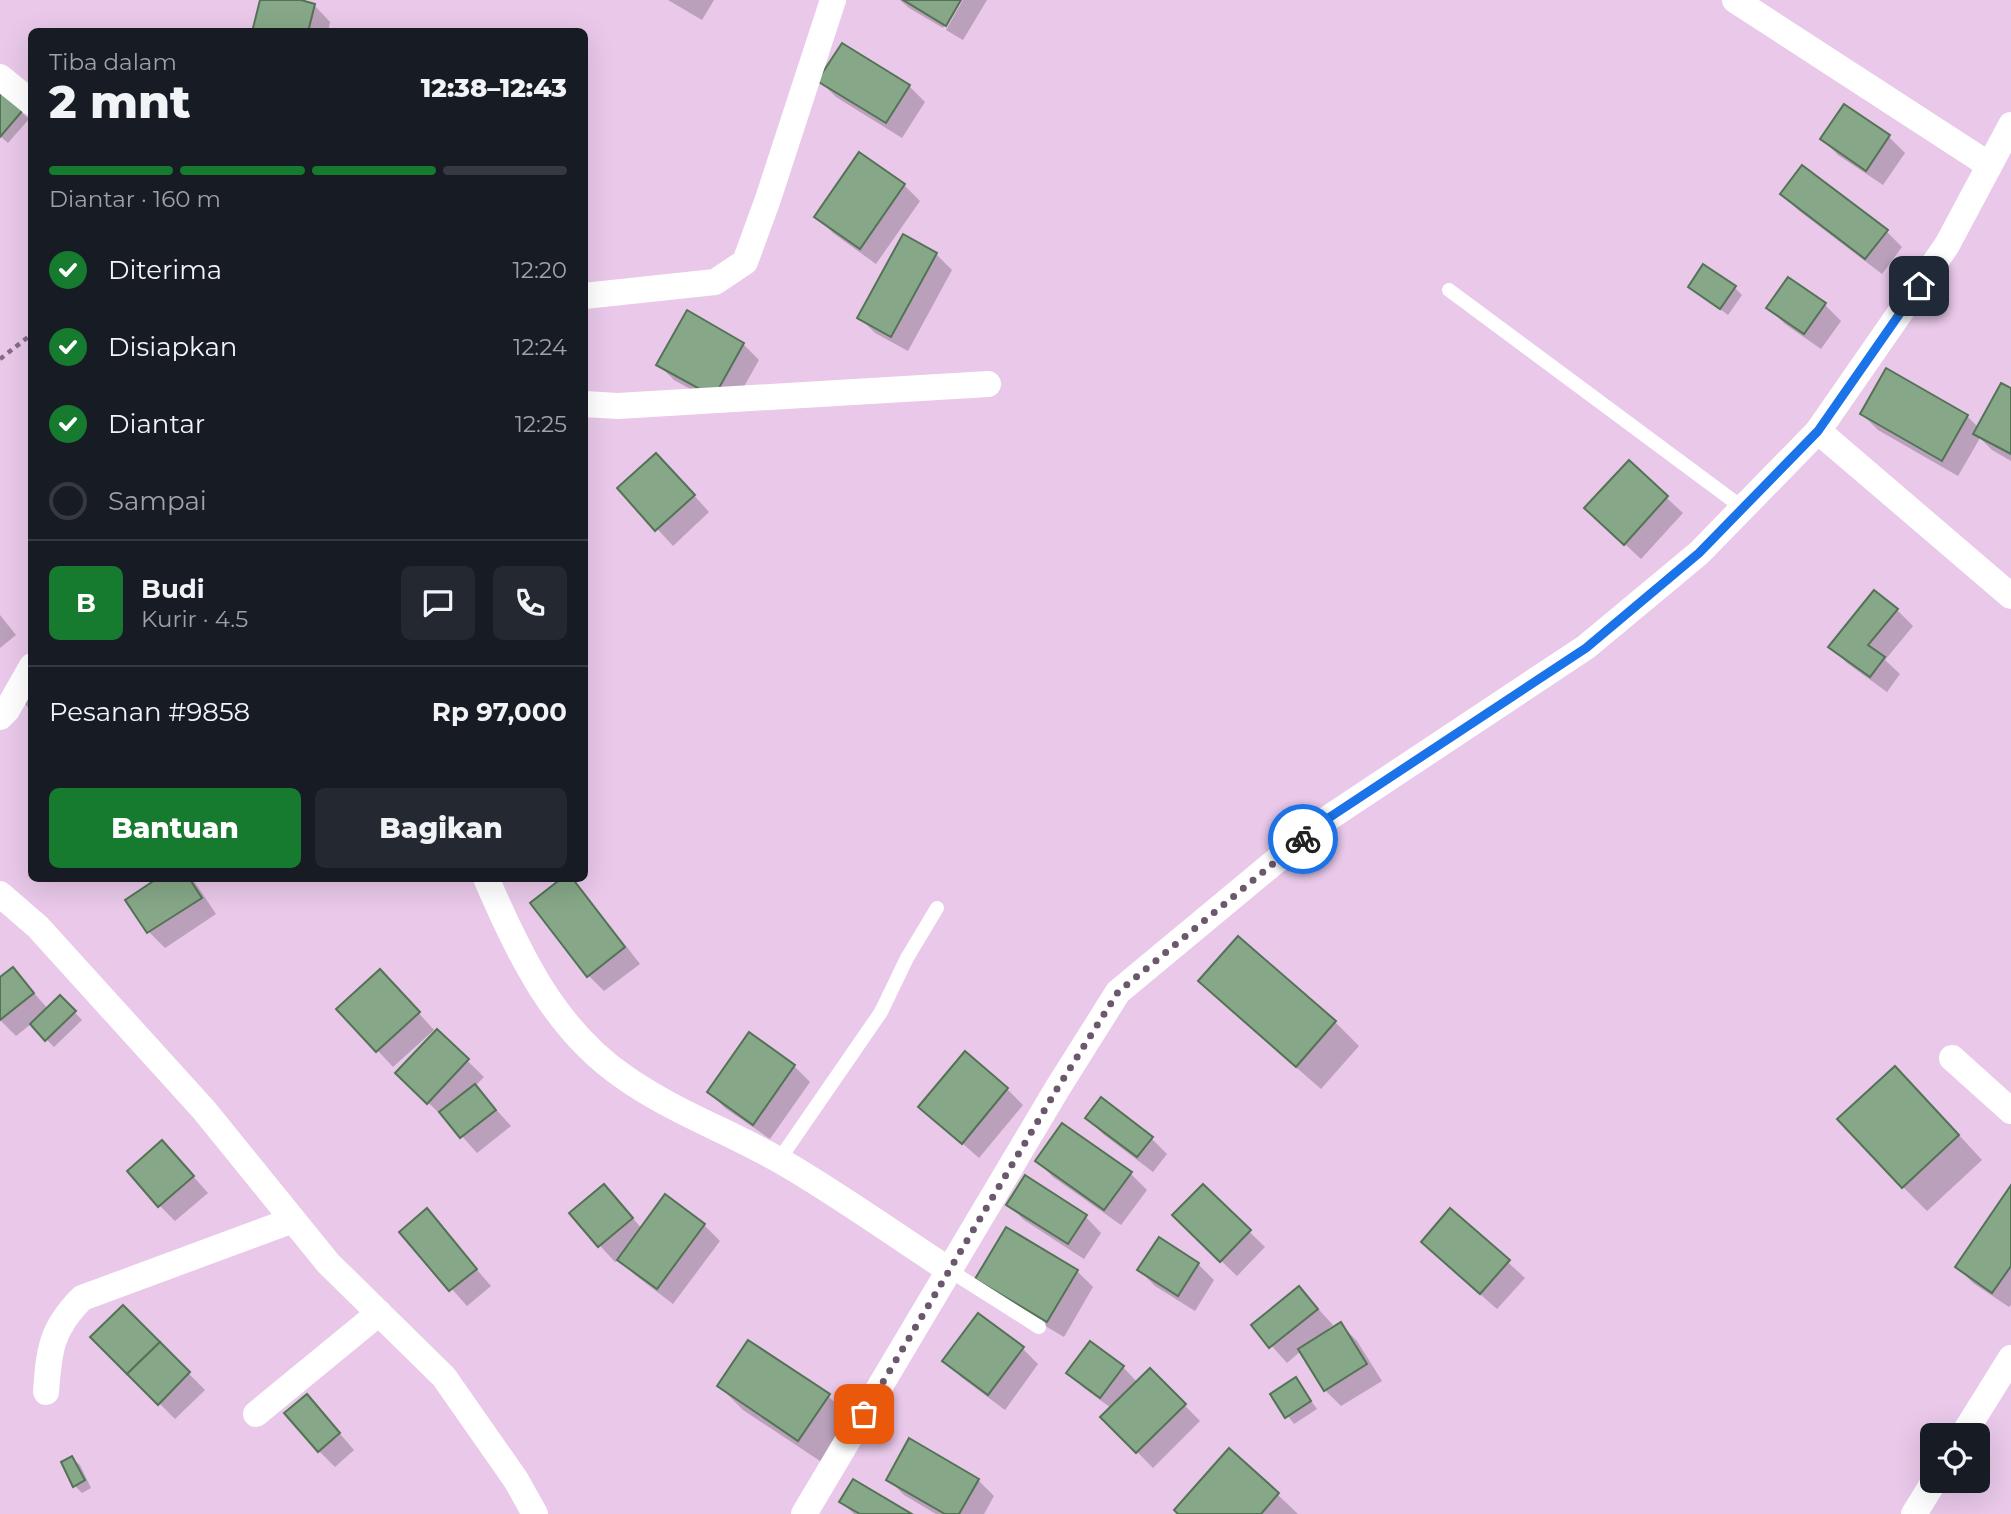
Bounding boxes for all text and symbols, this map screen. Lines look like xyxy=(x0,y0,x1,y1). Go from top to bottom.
text: Tiba dalam xyxy=(49,48,177,76)
text: 12:38–12:43 xyxy=(421,72,567,104)
text: 2 mnt xyxy=(49,73,191,130)
text: Diantar · 160 m xyxy=(49,185,221,213)
icon: check xyxy=(49,251,87,289)
text: Diterima xyxy=(108,254,222,286)
text: 12:20 xyxy=(513,256,567,284)
pin xyxy=(1889,256,1949,316)
icon: home xyxy=(1900,267,1938,305)
icon: check xyxy=(49,328,87,366)
text: Disiapkan xyxy=(108,331,237,363)
text: 12:24 xyxy=(513,333,567,361)
icon: check xyxy=(49,405,87,443)
text: Diantar xyxy=(108,408,205,440)
text: 12:25 xyxy=(515,410,567,438)
text: Sampai xyxy=(108,485,207,517)
button: chat xyxy=(401,566,475,640)
button: phone xyxy=(493,566,567,640)
text: Budi xyxy=(141,573,205,605)
text: B xyxy=(76,587,96,619)
text: Kurir · 4.5 xyxy=(141,605,248,633)
text: Pesanan #9858 xyxy=(49,696,250,728)
text: Rp 97,000 xyxy=(432,696,567,728)
button: Bantuan xyxy=(49,788,301,868)
button: Bagikan xyxy=(315,788,567,868)
courier xyxy=(1268,804,1338,874)
icon: bike xyxy=(1284,820,1322,858)
pin xyxy=(834,1384,894,1444)
icon: bag xyxy=(845,1395,883,1433)
map controls xyxy=(1920,1423,1990,1493)
button: locate xyxy=(1920,1423,1990,1493)

